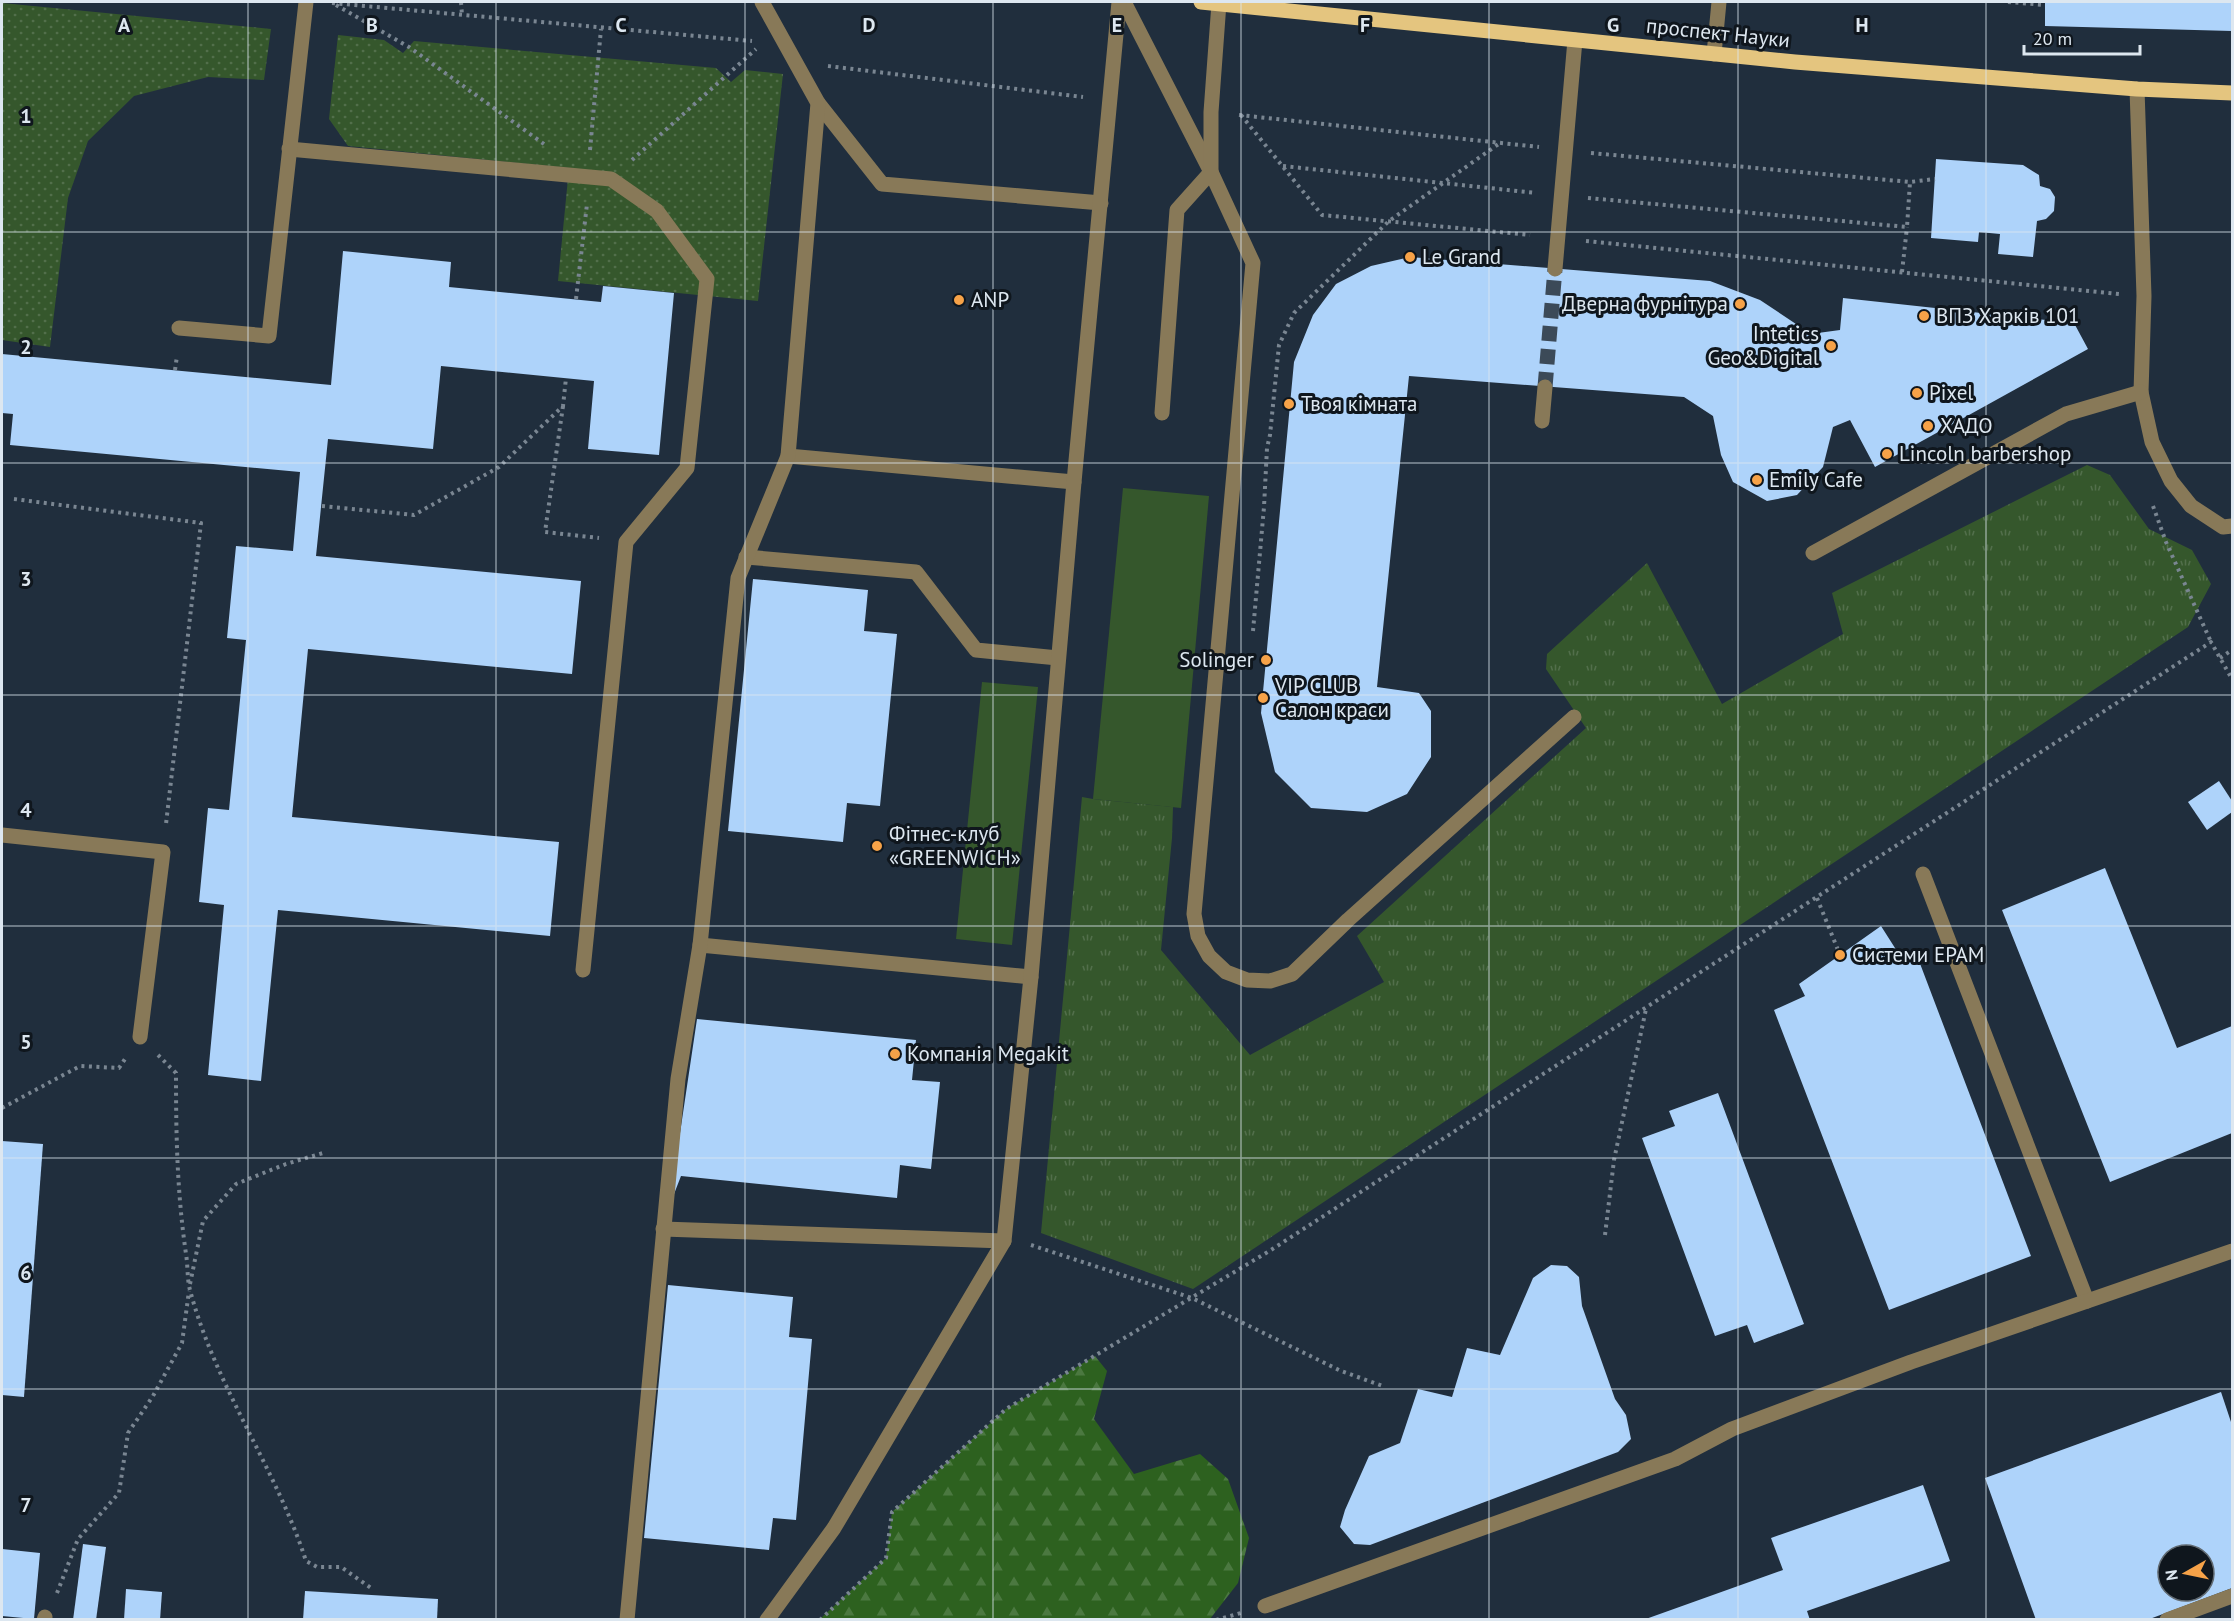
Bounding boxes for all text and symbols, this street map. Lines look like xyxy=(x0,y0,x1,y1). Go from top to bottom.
text: A xyxy=(118,12,131,38)
text: B xyxy=(366,12,378,38)
text: C xyxy=(615,12,627,38)
text: D xyxy=(863,12,876,38)
text: E xyxy=(1112,12,1122,38)
text: F xyxy=(1360,12,1370,38)
text: G xyxy=(1607,12,1619,38)
street label: проспект Науки xyxy=(1645,12,1791,53)
text: H xyxy=(1855,12,1869,38)
scale bar xyxy=(2024,18,2140,56)
text: 20 m xyxy=(2033,27,2072,50)
text: 1 xyxy=(20,103,32,129)
place label: Le Grand xyxy=(1422,243,1501,270)
marker: Le Grand xyxy=(1403,250,1417,264)
place label: ANP xyxy=(971,286,1009,313)
place label: Дверна фурнітура xyxy=(1562,290,1728,317)
marker: ANP xyxy=(952,293,966,307)
marker: Дверна фурнітура xyxy=(1733,297,1747,311)
place label: ВПЗ Харків 101 xyxy=(1936,302,2079,329)
marker: ВПЗ Харків 101 xyxy=(1917,309,1931,323)
place label: Intetics Geo&Digital xyxy=(1707,320,1819,371)
text: 2 xyxy=(20,334,32,360)
marker: Intetics Geo&Digital xyxy=(1824,339,1838,353)
place label: Pixel xyxy=(1929,379,1973,406)
marker: Pixel xyxy=(1910,386,1924,400)
place label: Твоя кімната xyxy=(1301,390,1417,417)
marker: Твоя кімната xyxy=(1282,397,1296,411)
place label: ХАДО xyxy=(1940,412,1993,439)
marker: ХАДО xyxy=(1921,419,1935,433)
place label: Lincoln barbershop xyxy=(1899,440,2071,467)
marker: Lincoln barbershop xyxy=(1880,447,1894,461)
place label: Emily Cafe xyxy=(1769,466,1863,493)
marker: Emily Cafe xyxy=(1750,473,1764,487)
text: 3 xyxy=(20,566,32,592)
place label: Solinger xyxy=(1179,646,1254,673)
marker: Solinger xyxy=(1259,653,1273,667)
place label: VIP CLUB Салон краси xyxy=(1274,672,1389,723)
marker: VIP CLUB Салон краси xyxy=(1256,691,1270,705)
text: 4 xyxy=(20,797,32,823)
place label: Фітнес-клуб «GREENWICH» xyxy=(889,820,1021,871)
marker: Фітнес-клуб «GREENWICH» xyxy=(870,839,884,853)
place label: Системи EPAM xyxy=(1852,941,1984,968)
marker: Системи EPAM xyxy=(1833,948,1847,962)
text: 5 xyxy=(20,1029,32,1055)
place label: Компанія Megakit xyxy=(907,1040,1069,1067)
marker: Компанія Megakit xyxy=(888,1047,902,1061)
text: 6 xyxy=(20,1260,32,1286)
text: 7 xyxy=(20,1492,32,1518)
north arrow xyxy=(2156,1543,2216,1603)
text: N xyxy=(2160,1569,2182,1582)

